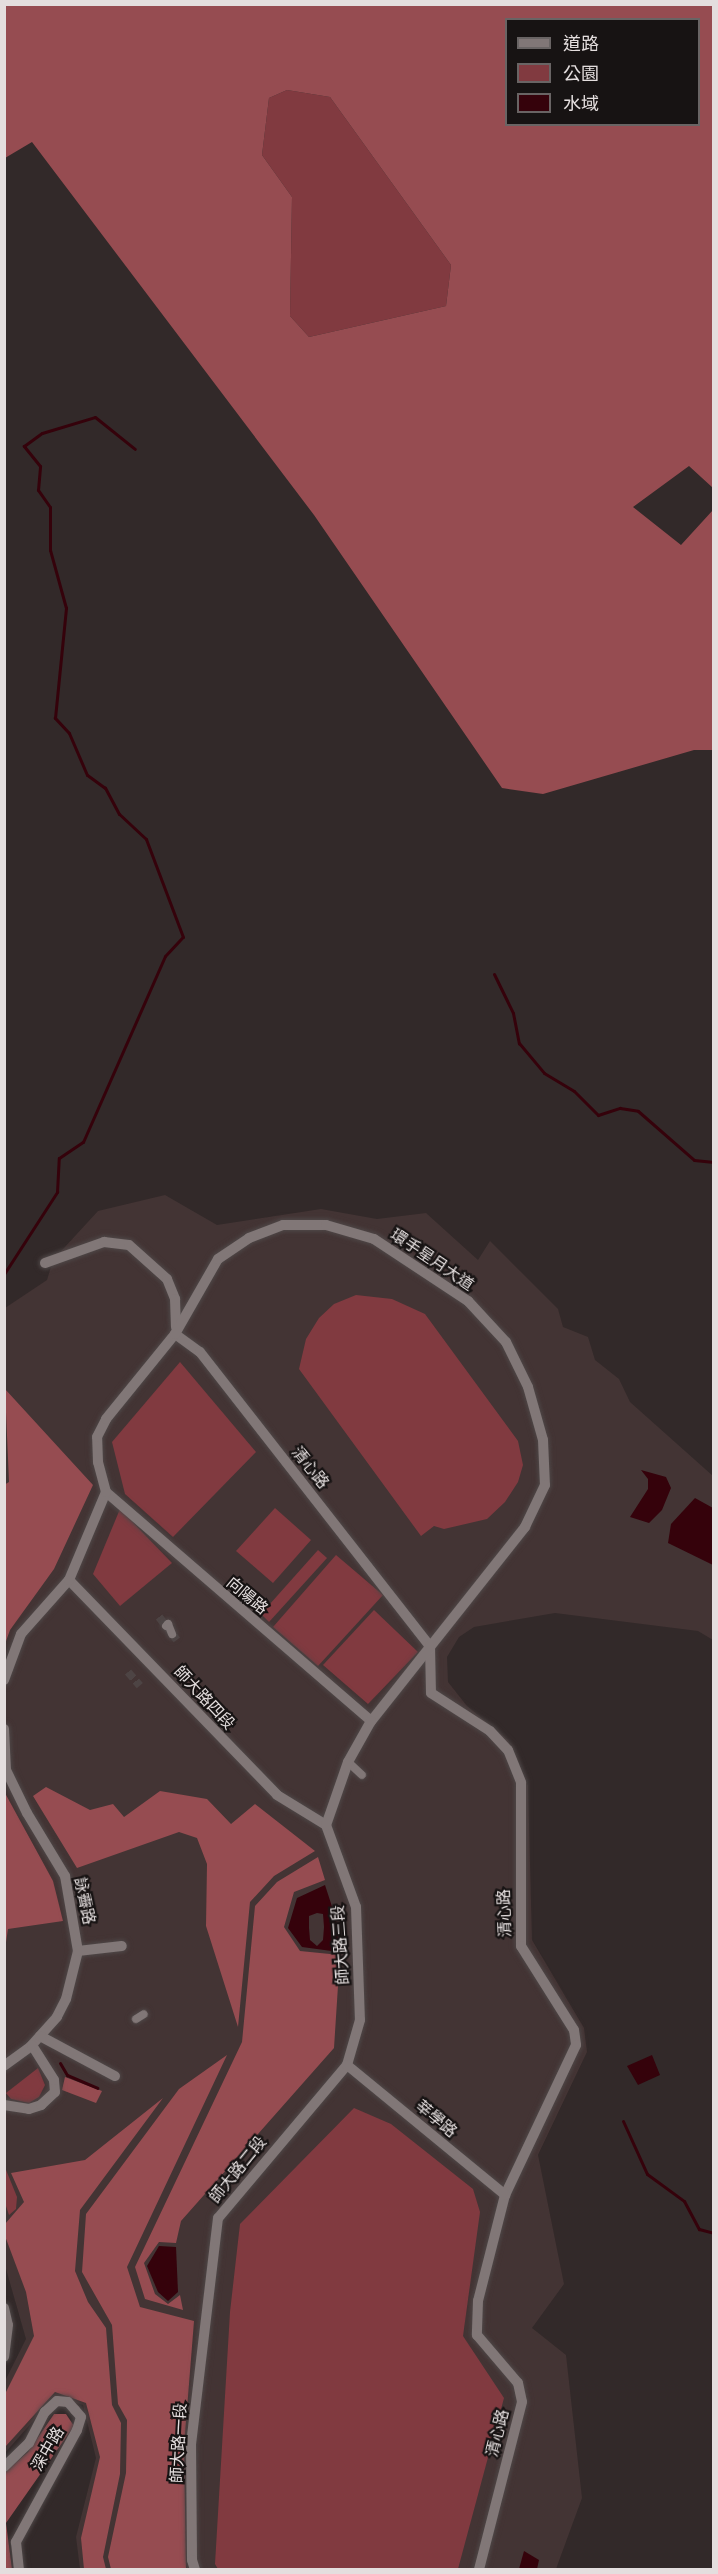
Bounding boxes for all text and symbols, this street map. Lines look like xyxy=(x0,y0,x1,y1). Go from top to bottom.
legend xyxy=(505,18,700,126)
text: 道路 xyxy=(563,31,599,56)
text: 公園 xyxy=(563,61,599,86)
text: 水域 xyxy=(563,91,599,116)
street label: 環手星月大道 xyxy=(387,1225,477,1295)
street label: 清心路 xyxy=(287,1443,333,1493)
street label: 向陽路 xyxy=(222,1573,272,1619)
street label: 師大路四段 xyxy=(170,1662,238,1734)
street label: 詠霽路 xyxy=(70,1876,98,1926)
street label: 清心路 xyxy=(495,1889,515,1937)
street label: 師大路三段 xyxy=(329,1904,353,1986)
street label: 莘學路 xyxy=(411,2096,461,2142)
street label: 師大路二段 xyxy=(205,2133,271,2207)
street label: 師大路一段 xyxy=(167,2403,191,2483)
street label: 清心路 xyxy=(483,2407,513,2459)
street label: 深中路 xyxy=(28,2423,68,2475)

